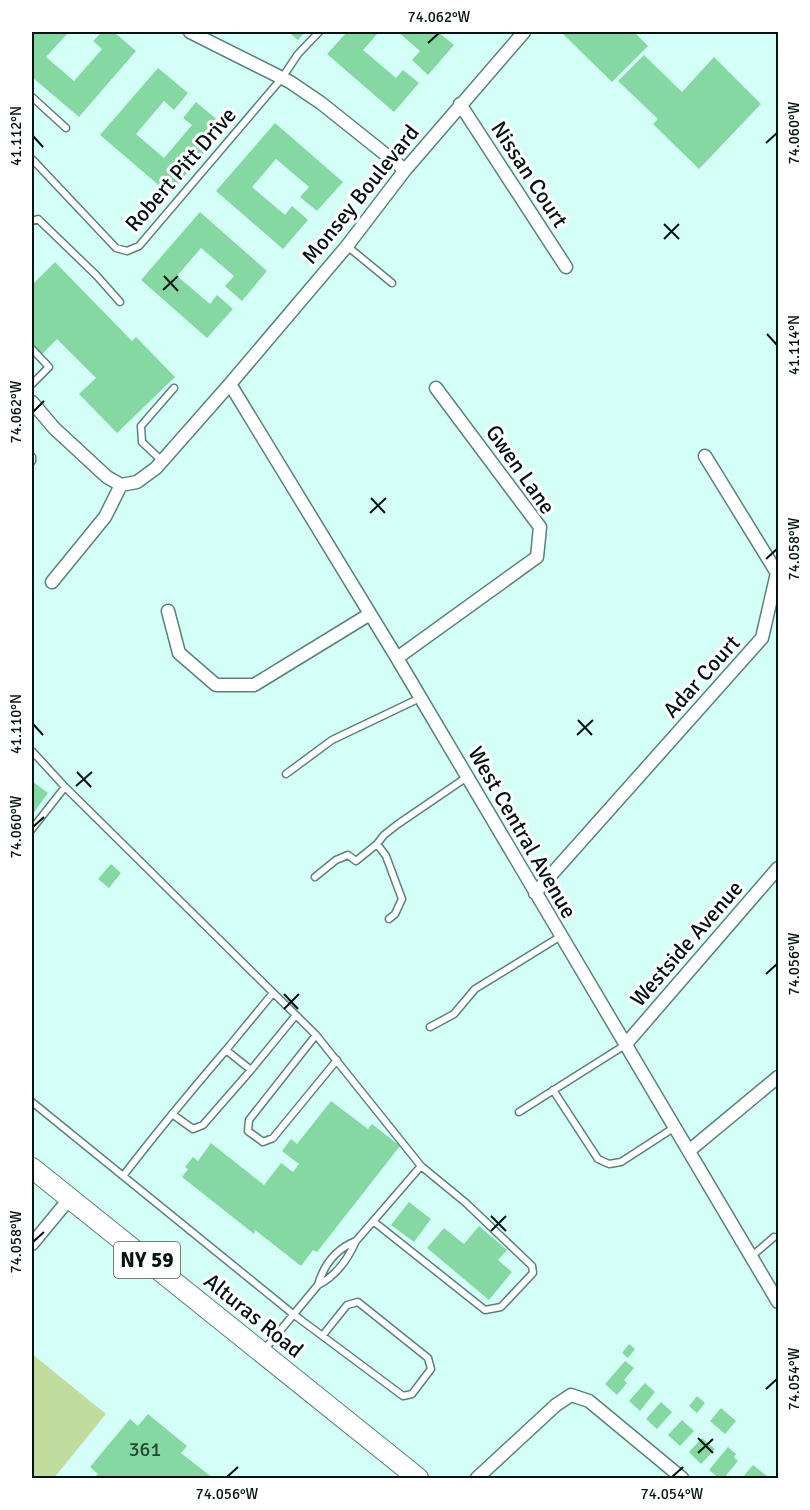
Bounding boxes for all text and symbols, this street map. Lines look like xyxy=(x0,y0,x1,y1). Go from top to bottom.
text: 74.062°W xyxy=(408,8,471,26)
text: 74.060°W xyxy=(785,101,803,164)
street label: Robert Pitt Drive xyxy=(119,102,242,237)
text: 41.112°N xyxy=(7,106,25,166)
street label: Nissan Court xyxy=(485,116,574,233)
street label: Monsey Boulevard xyxy=(296,119,425,269)
text: 41.114°N xyxy=(785,315,803,375)
text: 74.062°W xyxy=(7,380,25,443)
street label: Gwen Lane xyxy=(480,419,561,519)
text: 74.058°W xyxy=(785,517,803,580)
street label: Adar Court xyxy=(657,629,746,723)
text: 41.110°N xyxy=(7,694,25,754)
street label: West Central Avenue xyxy=(462,741,583,923)
text: 74.060°W xyxy=(7,795,25,858)
street label: Westside Avenue xyxy=(624,875,748,1012)
text: 74.056°W xyxy=(785,932,803,995)
text: 74.058°W xyxy=(7,1210,25,1273)
road number: NY 59 xyxy=(114,1242,180,1278)
street label: Alturas Road xyxy=(199,1267,309,1364)
text: 74.054°W xyxy=(785,1347,803,1410)
house number: 361 xyxy=(129,1437,161,1462)
text: 74.056°W xyxy=(196,1485,259,1503)
text: 74.054°W xyxy=(641,1485,704,1503)

